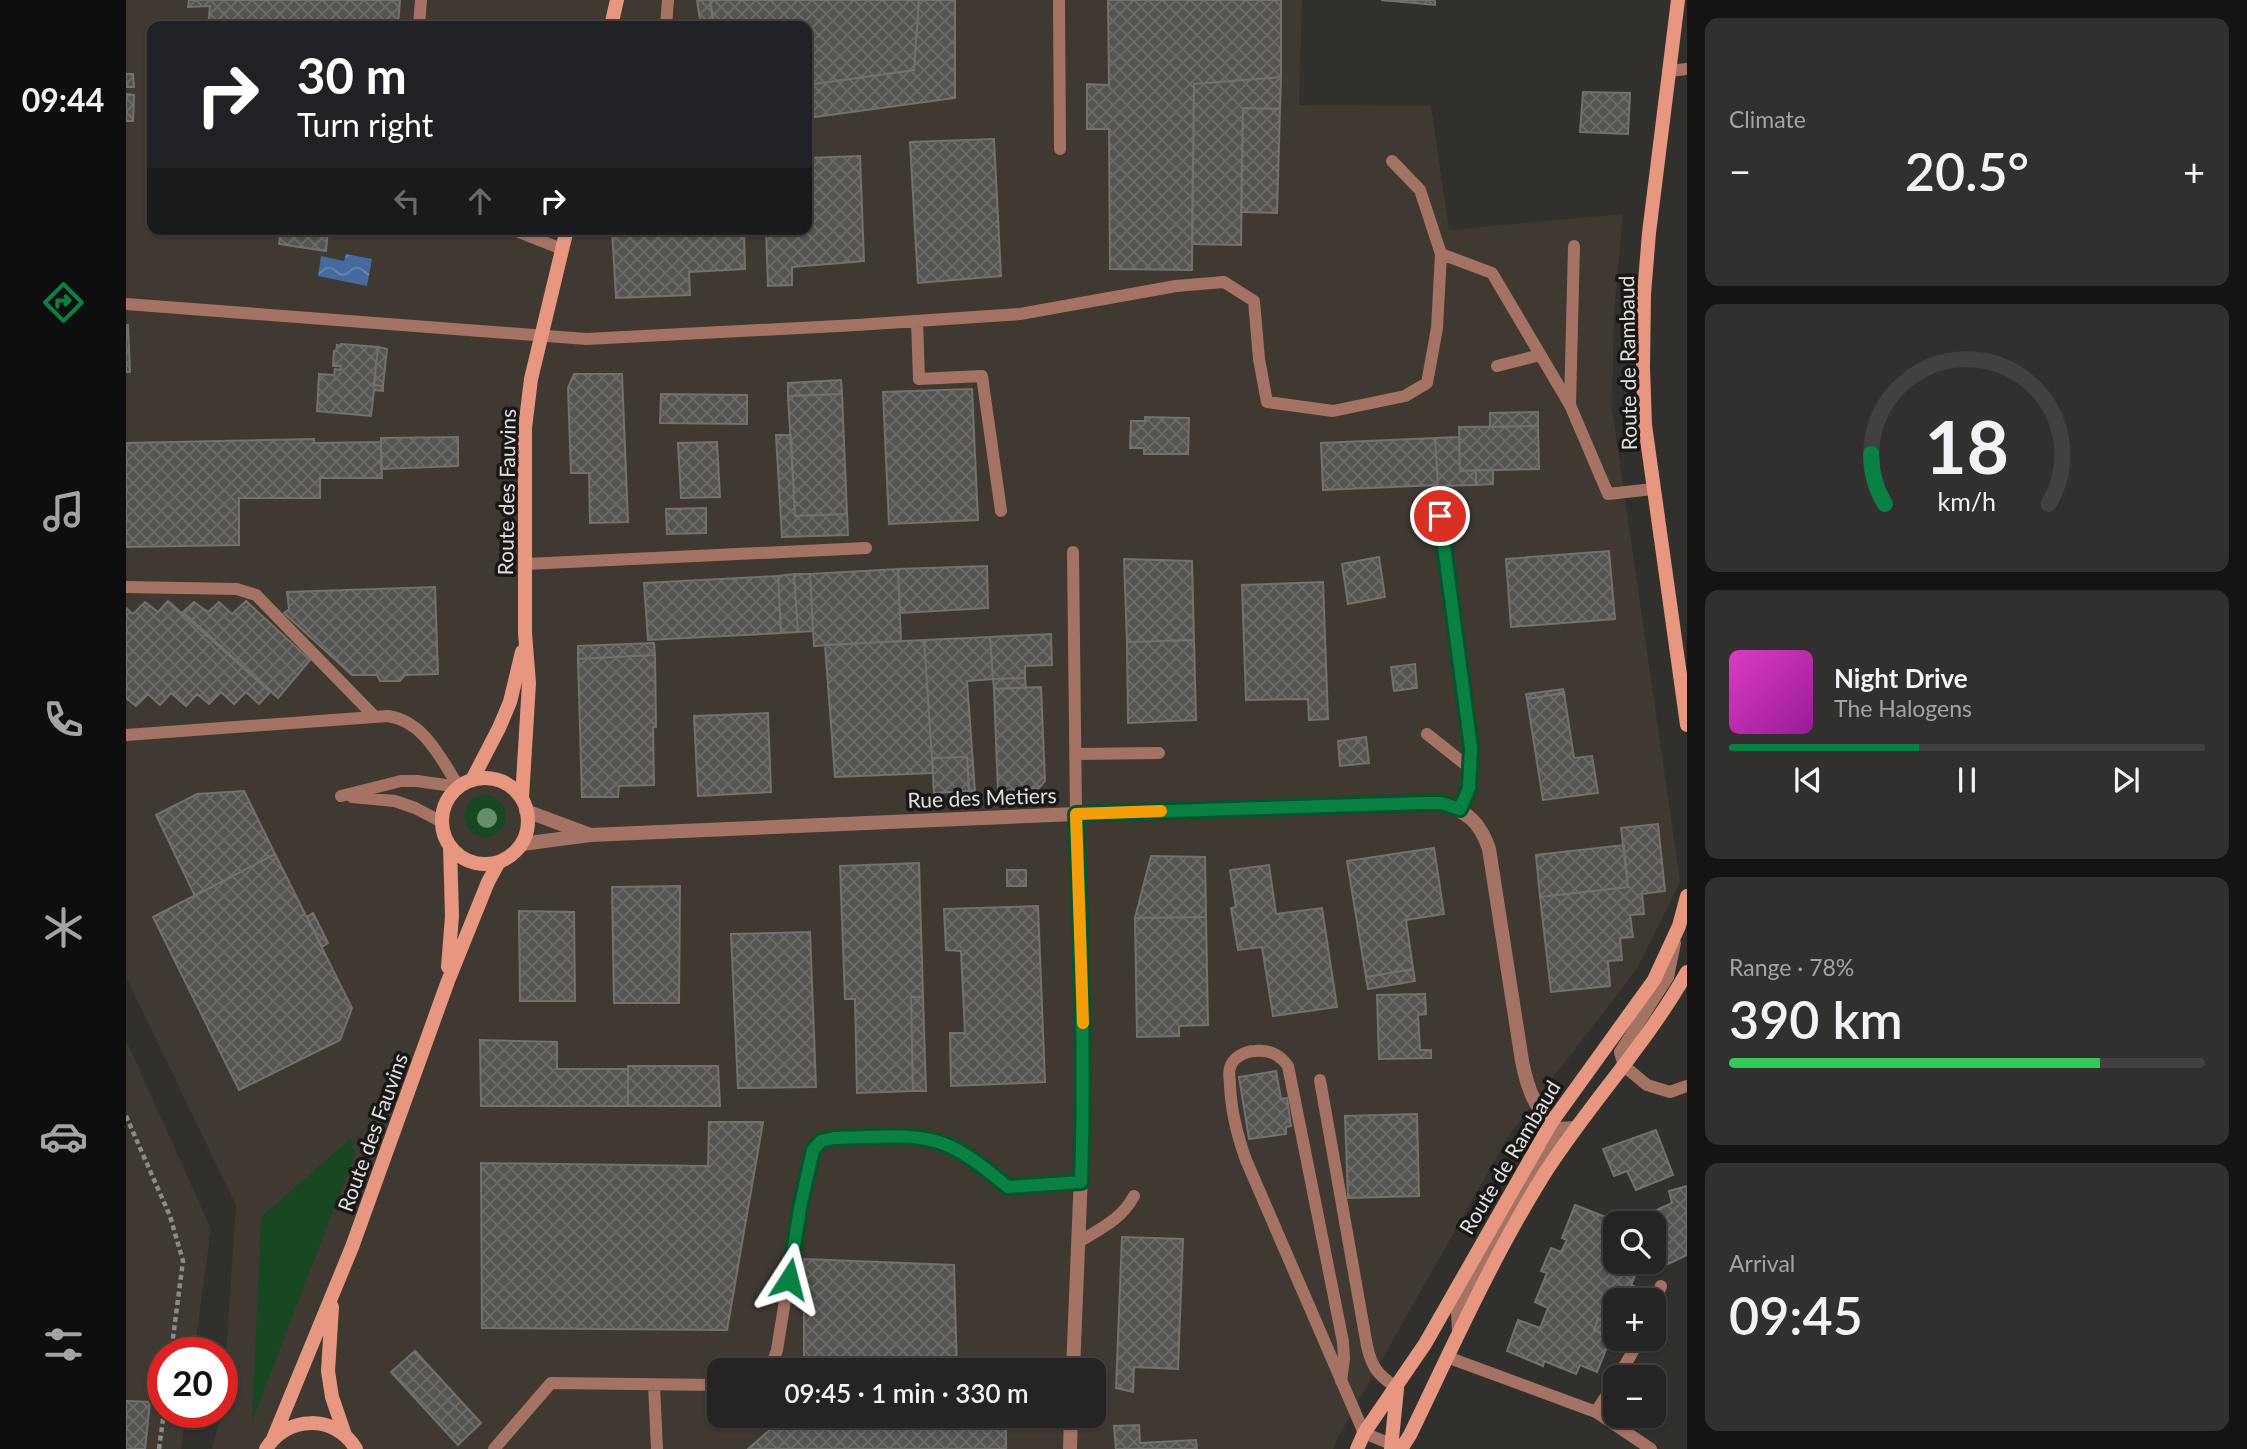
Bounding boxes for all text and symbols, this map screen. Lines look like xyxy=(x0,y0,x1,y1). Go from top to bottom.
text: 30 m xyxy=(297,46,407,104)
icon: right xyxy=(182,49,273,140)
text: 09:44 xyxy=(22,80,104,119)
text: Turn right xyxy=(297,105,433,144)
text: Climate xyxy=(1729,105,1806,133)
text: 20.5° xyxy=(1905,140,2029,202)
text: − xyxy=(1729,148,1751,194)
text: + xyxy=(2183,148,2205,194)
icon: left xyxy=(388,182,426,220)
icon: ahead xyxy=(461,182,499,220)
icon: right xyxy=(534,182,572,220)
street label: Route de Rambaud xyxy=(1613,275,1641,451)
icon: directions xyxy=(39,278,88,327)
text: 18 xyxy=(1925,403,2009,491)
street label: Route des Fauvins xyxy=(492,409,520,575)
pin xyxy=(1410,486,1470,546)
text: km/h xyxy=(1938,486,1996,516)
icon: music xyxy=(39,487,88,536)
icon: arrive xyxy=(1421,497,1459,535)
text: Night Drive xyxy=(1834,662,1968,694)
text: The Halogens xyxy=(1834,694,1972,722)
icon: phone xyxy=(39,695,88,744)
icon: previous xyxy=(1789,761,1827,799)
icon: pause xyxy=(1948,761,1986,799)
icon: next xyxy=(2107,761,2145,799)
street label: Rue des Metiers xyxy=(907,782,1057,812)
icon: climate xyxy=(39,903,88,952)
text: Range · 78% xyxy=(1729,953,1854,981)
text: 390 km xyxy=(1729,988,1903,1050)
street label: Route des Fauvins xyxy=(332,1049,412,1215)
street label: Route de Rambaud xyxy=(1453,1076,1565,1238)
icon: car xyxy=(39,1112,88,1161)
map controls xyxy=(1603,1211,1666,1428)
button: search xyxy=(1603,1211,1666,1274)
position arrow xyxy=(752,1242,826,1316)
text: Arrival xyxy=(1729,1249,1795,1277)
text: 09:45 xyxy=(1729,1284,1863,1346)
button: + xyxy=(1603,1288,1666,1351)
icon: filters xyxy=(39,1320,88,1369)
speed limit sign: 20 xyxy=(147,1337,238,1428)
button: − xyxy=(1603,1365,1666,1428)
text: 09:45 · 1 min · 330 m xyxy=(784,1377,1029,1409)

